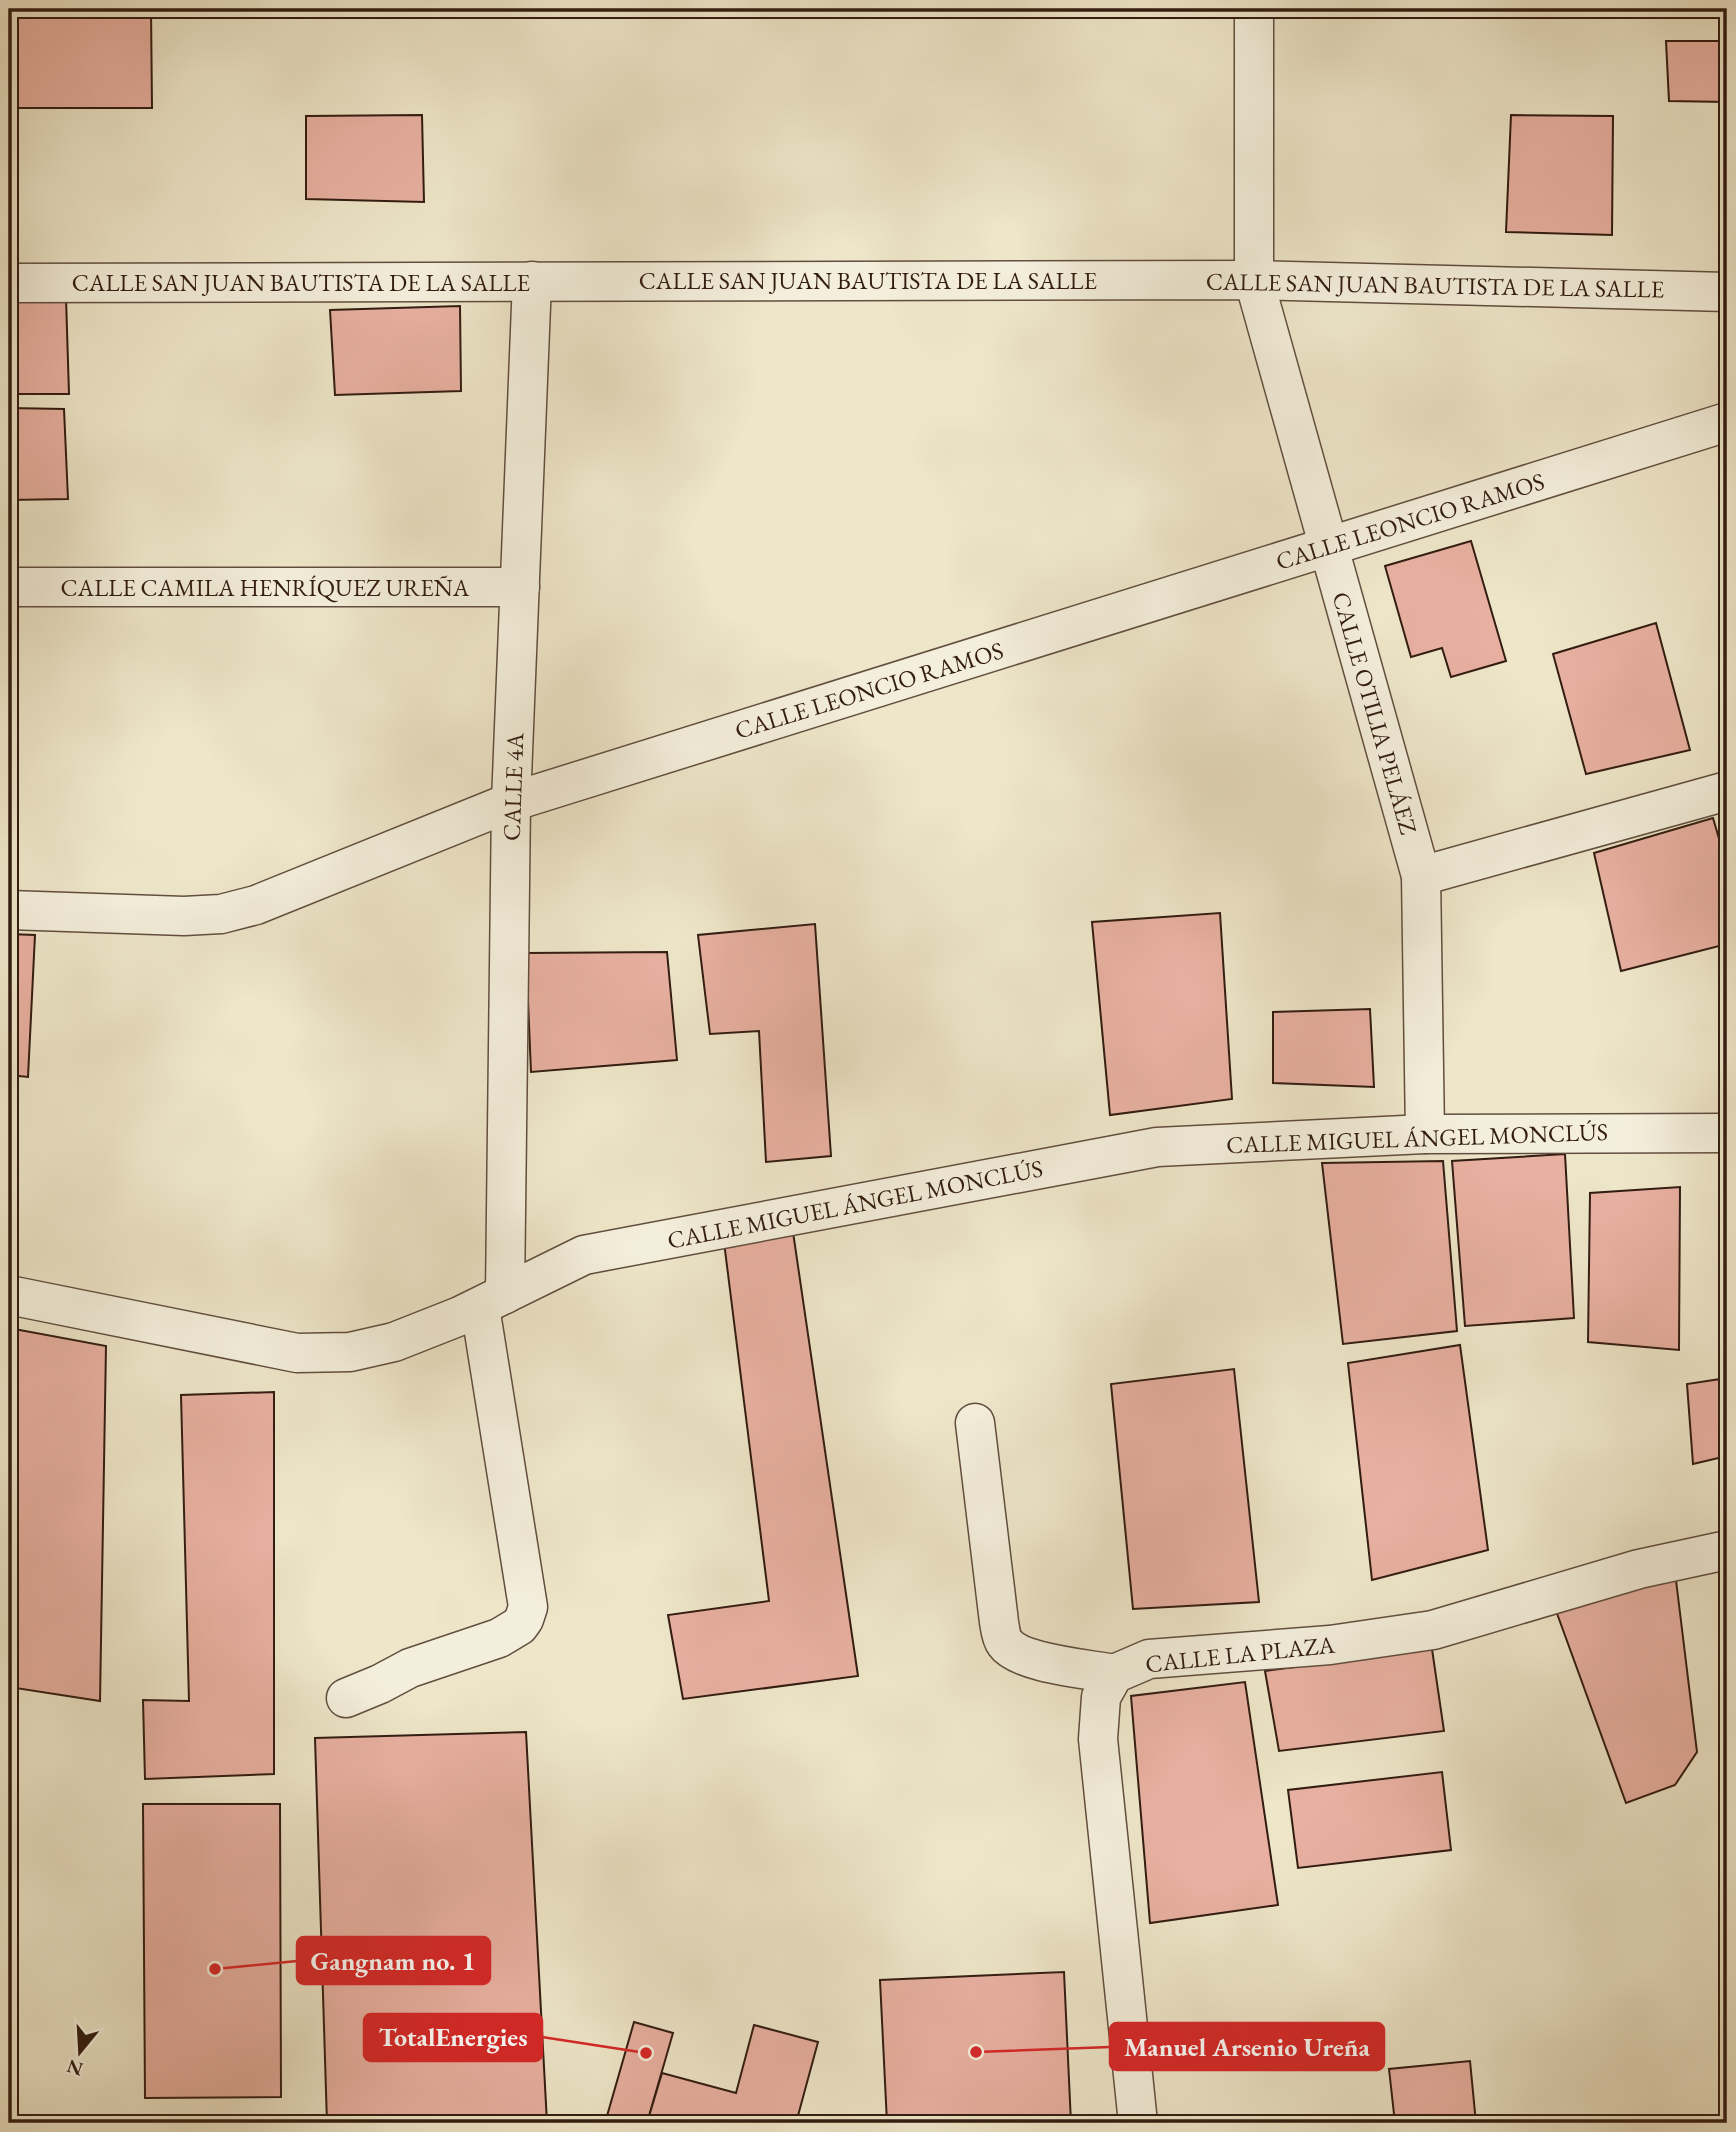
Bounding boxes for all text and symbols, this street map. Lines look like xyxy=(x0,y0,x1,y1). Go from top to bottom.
street label: CALLE SAN JUAN BAUTISTA DE LA SALLE xyxy=(639,265,1097,296)
street label: CALLE SAN JUAN BAUTISTA DE LA SALLE xyxy=(1206,266,1664,304)
street label: CALLE SAN JUAN BAUTISTA DE LA SALLE xyxy=(72,267,530,298)
street label: CALLE LEONCIO RAMOS xyxy=(1272,465,1548,577)
street label: CALLE CAMILA HENRÍQUEZ UREÑA xyxy=(61,572,470,603)
street label: CALLE OTILIA PELÁEZ xyxy=(1325,588,1425,838)
street label: CALLE LEONCIO RAMOS xyxy=(731,634,1007,746)
street label: CALLE 4A xyxy=(496,732,530,842)
street label: CALLE MIGUEL ÁNGEL MONCLÚS xyxy=(1226,1116,1608,1160)
street label: CALLE MIGUEL ÁNGEL MONCLÚS xyxy=(665,1152,1045,1256)
street label: CALLE LA PLAZA xyxy=(1144,1629,1337,1679)
callout: Gangnam no. 1 xyxy=(297,1937,490,1984)
text: Gangnam no. 1 xyxy=(311,1944,475,1978)
callout: TotalEnergies xyxy=(364,2014,542,2061)
north arrow xyxy=(46,2016,116,2086)
text: TotalEnergies xyxy=(378,2020,528,2054)
callout: Manuel Arsenio Ureña xyxy=(1110,2023,1384,2070)
text: Manuel Arsenio Ureña xyxy=(1124,2030,1371,2064)
text: N xyxy=(63,2053,86,2082)

